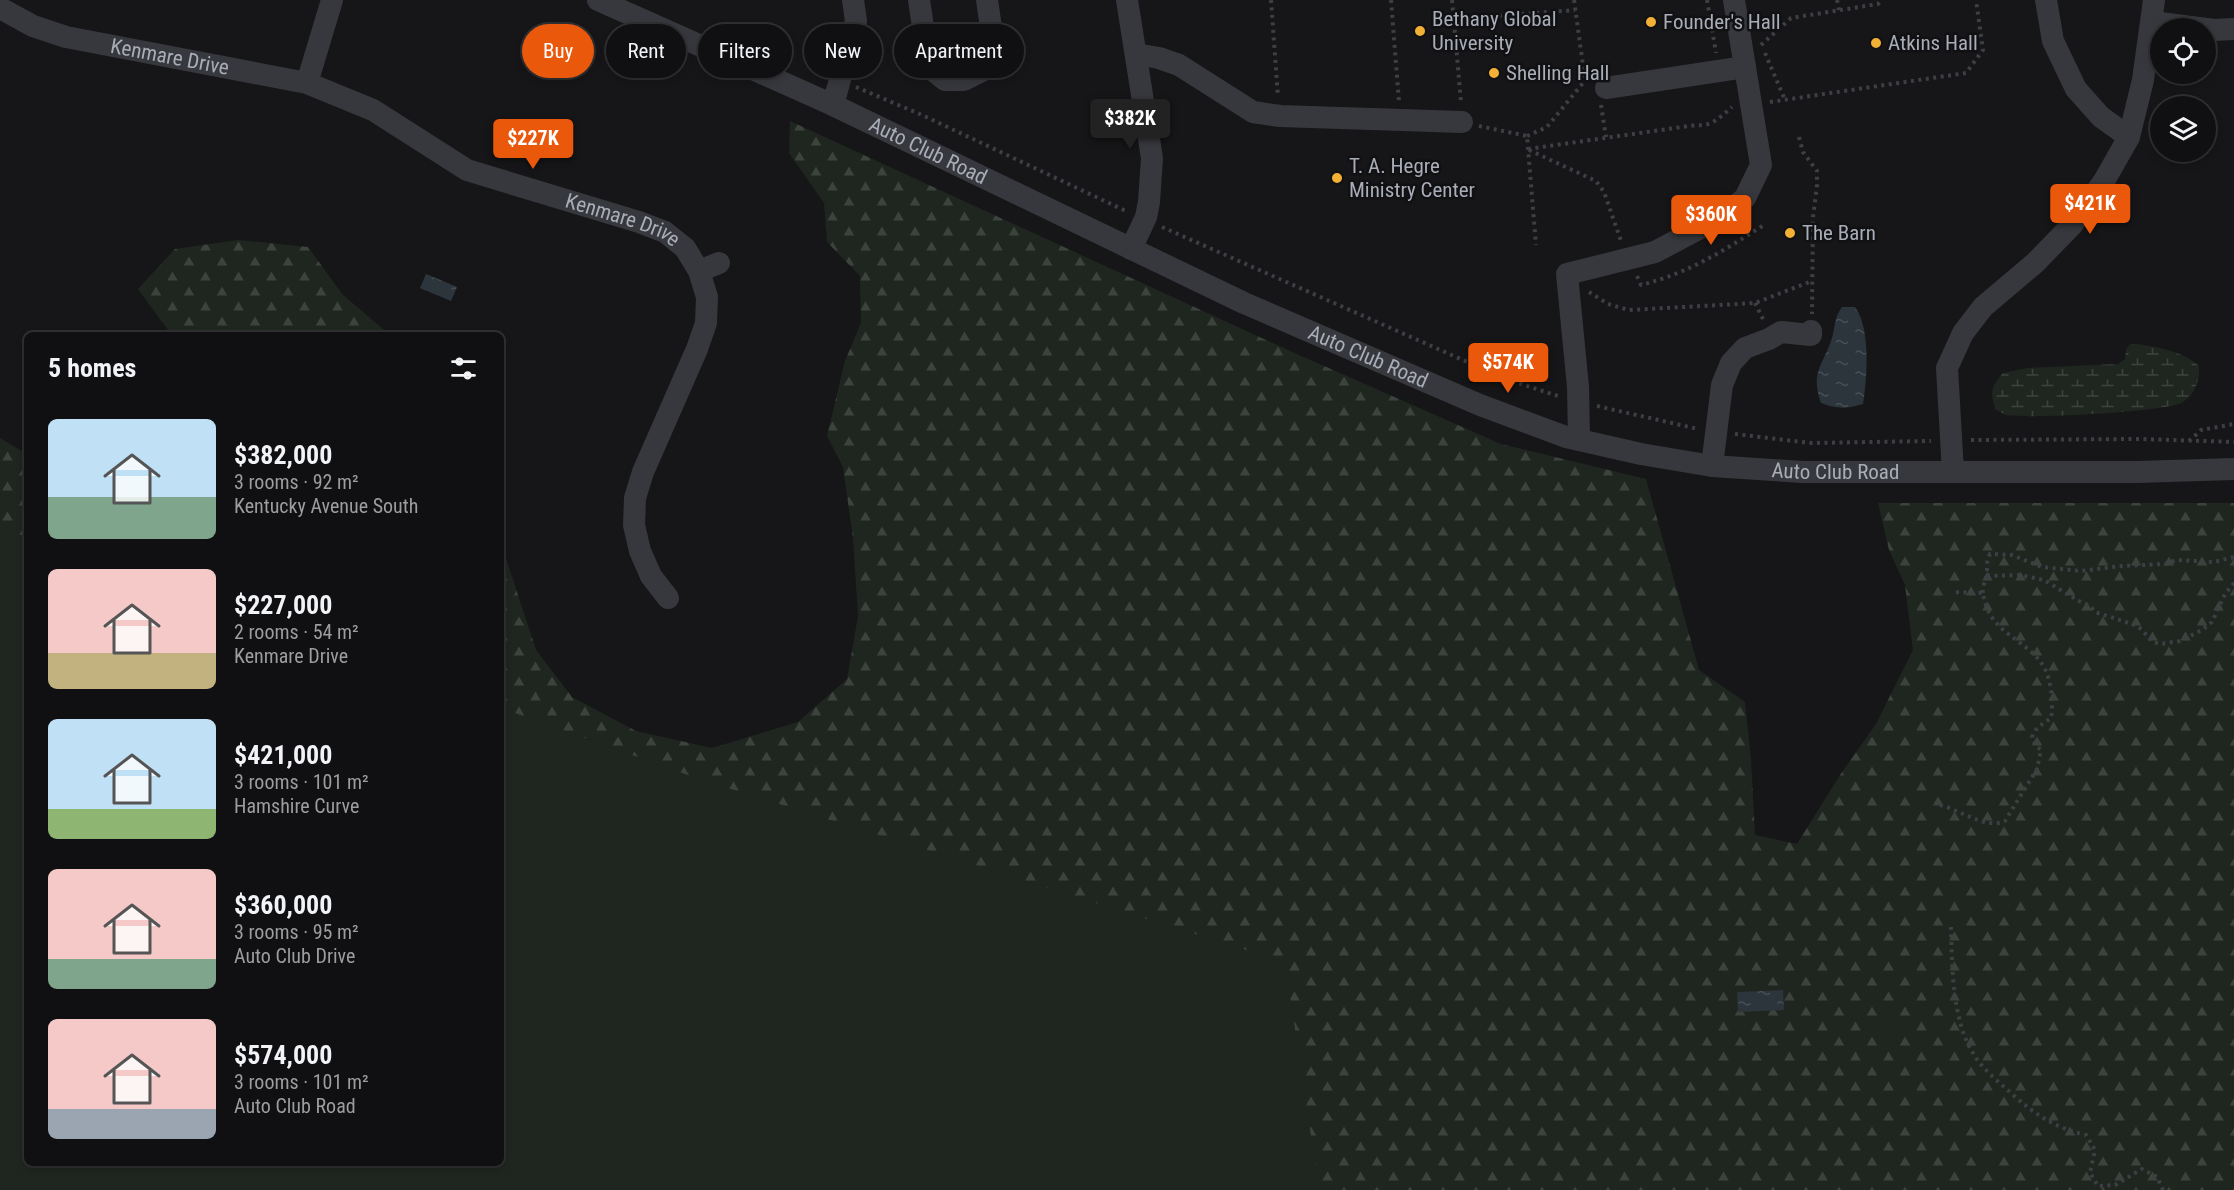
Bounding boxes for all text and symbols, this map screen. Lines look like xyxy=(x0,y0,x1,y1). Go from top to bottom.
place label: Bethany Global University xyxy=(1432,7,1556,55)
place label: Founder's Hall xyxy=(1663,10,1781,34)
marker: Founder's Hall xyxy=(1644,15,1658,29)
map controls xyxy=(2150,18,2216,162)
button: locate xyxy=(2150,18,2216,84)
chip: Buy xyxy=(522,24,594,78)
chip: Rent xyxy=(606,24,686,78)
chip: Filters xyxy=(698,24,792,78)
chip: New xyxy=(804,24,882,78)
chip: Apartment xyxy=(894,24,1024,78)
marker: Bethany Global University xyxy=(1413,24,1427,38)
place label: Atkins Hall xyxy=(1888,31,1978,55)
street label: Kenmare Drive xyxy=(109,34,231,80)
marker: Atkins Hall xyxy=(1869,36,1883,50)
place label: Shelling Hall xyxy=(1506,61,1609,85)
marker: Shelling Hall xyxy=(1487,66,1501,80)
button: layers xyxy=(2150,96,2216,162)
pin: $382K xyxy=(1088,99,1172,150)
text: $382K xyxy=(1104,106,1156,130)
street label: Auto Club Road xyxy=(865,112,991,189)
pin: $227K xyxy=(491,119,575,170)
text: $227K xyxy=(507,126,559,150)
place label: T. A. Hegre Ministry Center xyxy=(1349,154,1475,202)
marker: T. A. Hegre Ministry Center xyxy=(1330,171,1344,185)
pin: $421K xyxy=(2048,184,2132,235)
street label: Kenmare Drive xyxy=(563,188,685,251)
text: $421K xyxy=(2064,191,2116,215)
pin: $360K xyxy=(1669,195,1753,246)
text: $360K xyxy=(1685,202,1737,226)
place label: The Barn xyxy=(1802,221,1876,245)
marker: The Barn xyxy=(1783,226,1797,240)
street label: Auto Club Road xyxy=(1305,320,1432,393)
pin: $574K xyxy=(1466,343,1550,394)
text: $574K xyxy=(1482,350,1534,374)
icon: filters xyxy=(447,352,480,385)
text: 5 homes xyxy=(48,353,136,383)
text: $382,000 xyxy=(234,440,332,470)
icon: home xyxy=(96,443,168,515)
street label: Auto Club Road xyxy=(1771,458,1899,484)
text: 3 rooms · 92 m² xyxy=(234,470,359,494)
text: Kentucky Avenue South xyxy=(234,494,418,518)
text: $227,000 xyxy=(234,590,332,620)
icon: home xyxy=(96,593,168,665)
text: 2 rooms · 54 m² xyxy=(234,620,359,644)
text: Kenmare Drive xyxy=(234,644,348,668)
text: $421,000 xyxy=(234,740,332,770)
icon: home xyxy=(96,743,168,815)
text: 3 rooms · 101 m² xyxy=(234,770,369,794)
text: Hamshire Curve xyxy=(234,794,359,818)
text: $360,000 xyxy=(234,890,332,920)
icon: home xyxy=(96,893,168,965)
text: 3 rooms · 95 m² xyxy=(234,920,359,944)
text: Auto Club Drive xyxy=(234,944,355,968)
text: $574,000 xyxy=(234,1040,332,1070)
icon: home xyxy=(96,1043,168,1115)
text: 3 rooms · 101 m² xyxy=(234,1070,369,1094)
text: Auto Club Road xyxy=(234,1094,356,1118)

